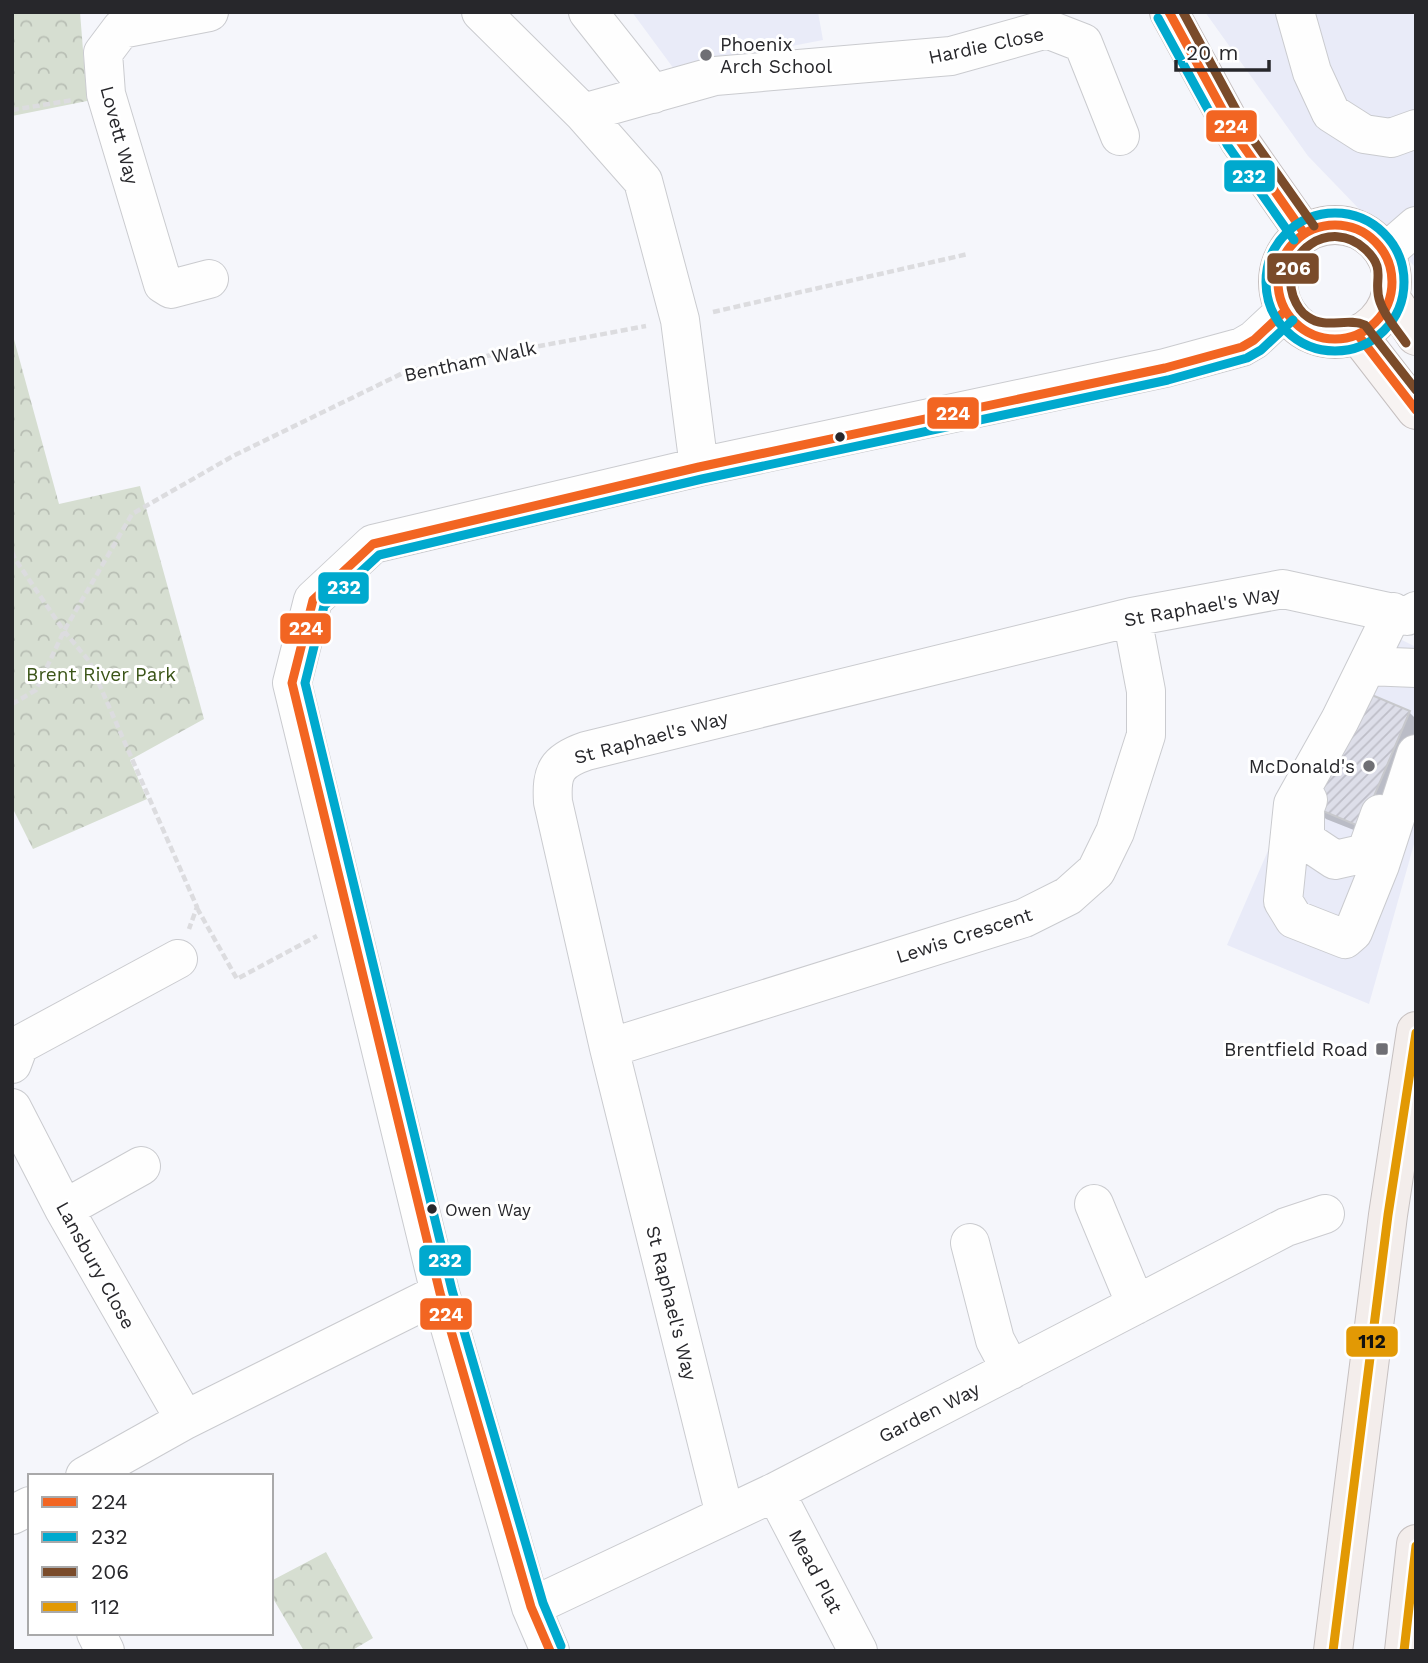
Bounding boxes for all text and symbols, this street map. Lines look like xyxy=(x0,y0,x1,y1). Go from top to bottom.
street label: Hardie Close xyxy=(926,22,1046,69)
scale bar xyxy=(1176,28,1269,72)
place label: Phoenix Arch School xyxy=(720,33,832,78)
text: 20 m xyxy=(1186,40,1238,65)
marker: Phoenix Arch School xyxy=(698,47,714,63)
street label: Lovett Way xyxy=(95,83,144,187)
line badge: 224 xyxy=(1205,109,1258,143)
text: 224 xyxy=(1214,115,1248,138)
line badge: 232 xyxy=(1223,159,1276,193)
text: 232 xyxy=(1232,165,1266,188)
line badge: 206 xyxy=(1266,252,1320,285)
text: 206 xyxy=(1275,257,1311,280)
street label: Bentham Walk xyxy=(402,336,538,387)
line badge: 224 xyxy=(926,396,980,430)
text: 224 xyxy=(936,402,970,425)
unlabelled marker xyxy=(833,430,847,444)
line badge: 232 xyxy=(317,571,370,605)
text: 232 xyxy=(327,576,361,599)
street label: St Raphael's Way xyxy=(1122,581,1282,632)
line badge: 224 xyxy=(279,612,332,645)
text: 224 xyxy=(289,617,323,640)
park label: Brent River Park xyxy=(26,663,176,686)
street label: St Raphael's Way xyxy=(572,706,731,769)
place label: McDonald's xyxy=(1249,755,1355,778)
marker: McDonald's xyxy=(1361,758,1377,774)
street label: Lewis Crescent xyxy=(893,903,1035,968)
place label: Brentfield Road xyxy=(1224,1038,1368,1061)
marker: Brentfield Road xyxy=(1374,1041,1390,1057)
street label: Lansbury Close xyxy=(51,1197,140,1333)
place label: Owen Way xyxy=(445,1200,531,1220)
marker: Owen Way xyxy=(425,1202,439,1216)
street label: St Raphael's Way xyxy=(641,1223,702,1383)
line badge: 232 xyxy=(418,1244,472,1277)
text: 232 xyxy=(428,1249,462,1272)
line badge: 224 xyxy=(419,1297,473,1331)
text: 224 xyxy=(429,1303,463,1326)
line badge: 112 xyxy=(1345,1325,1399,1358)
text: 112 xyxy=(1358,1330,1386,1353)
street label: Garden Way xyxy=(875,1377,984,1448)
legend xyxy=(28,1474,273,1635)
text: 224 xyxy=(91,1489,128,1514)
text: 232 xyxy=(91,1524,128,1549)
street label: Mead Plat xyxy=(784,1525,847,1617)
text: 206 xyxy=(91,1559,129,1584)
text: 112 xyxy=(91,1594,120,1619)

